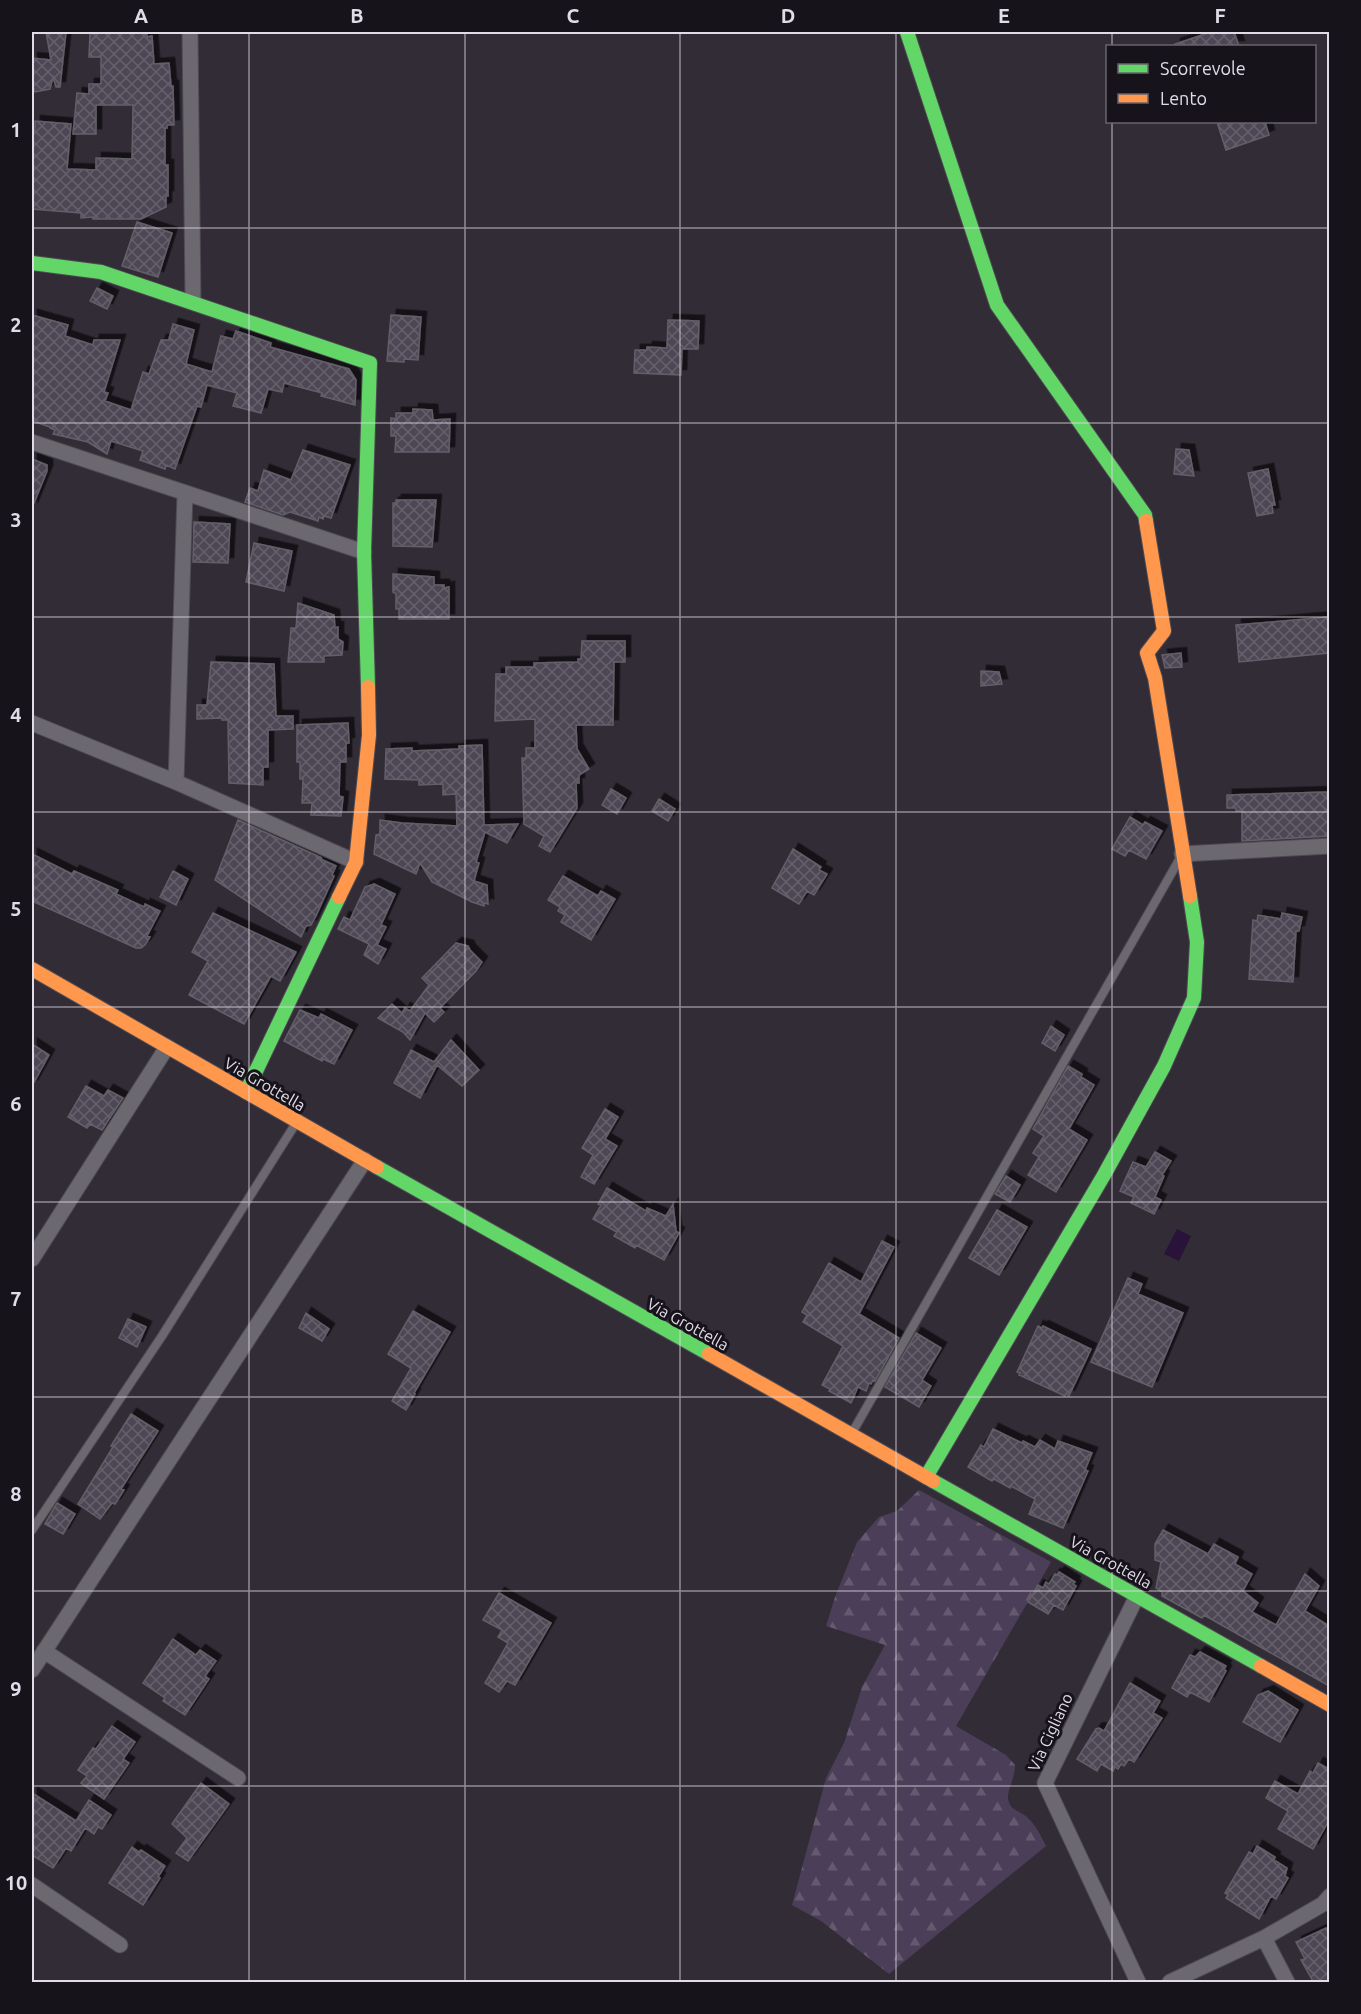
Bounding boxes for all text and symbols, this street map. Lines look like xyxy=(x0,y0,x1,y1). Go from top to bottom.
text: A xyxy=(134,4,148,27)
text: B xyxy=(350,4,364,27)
text: C xyxy=(567,4,580,27)
text: D xyxy=(781,4,795,27)
text: E xyxy=(998,4,1010,27)
text: F xyxy=(1214,4,1226,27)
legend xyxy=(1106,45,1316,123)
text: Scorrevole xyxy=(1160,58,1246,78)
text: Lento xyxy=(1160,88,1207,108)
text: 1 xyxy=(10,118,22,141)
text: 2 xyxy=(10,313,22,336)
text: 3 xyxy=(10,508,22,531)
text: 4 xyxy=(10,703,22,726)
text: 5 xyxy=(10,897,22,920)
street label: Via Grottella xyxy=(221,1054,309,1114)
text: 6 xyxy=(10,1092,22,1115)
text: 7 xyxy=(10,1287,22,1310)
street label: Via Grottella xyxy=(644,1294,732,1354)
text: 8 xyxy=(10,1482,22,1505)
street label: Via Grottella xyxy=(1067,1532,1155,1592)
text: 9 xyxy=(10,1677,22,1700)
street label: Via Cigliano xyxy=(1024,1690,1076,1774)
text: 10 xyxy=(5,1871,27,1894)

